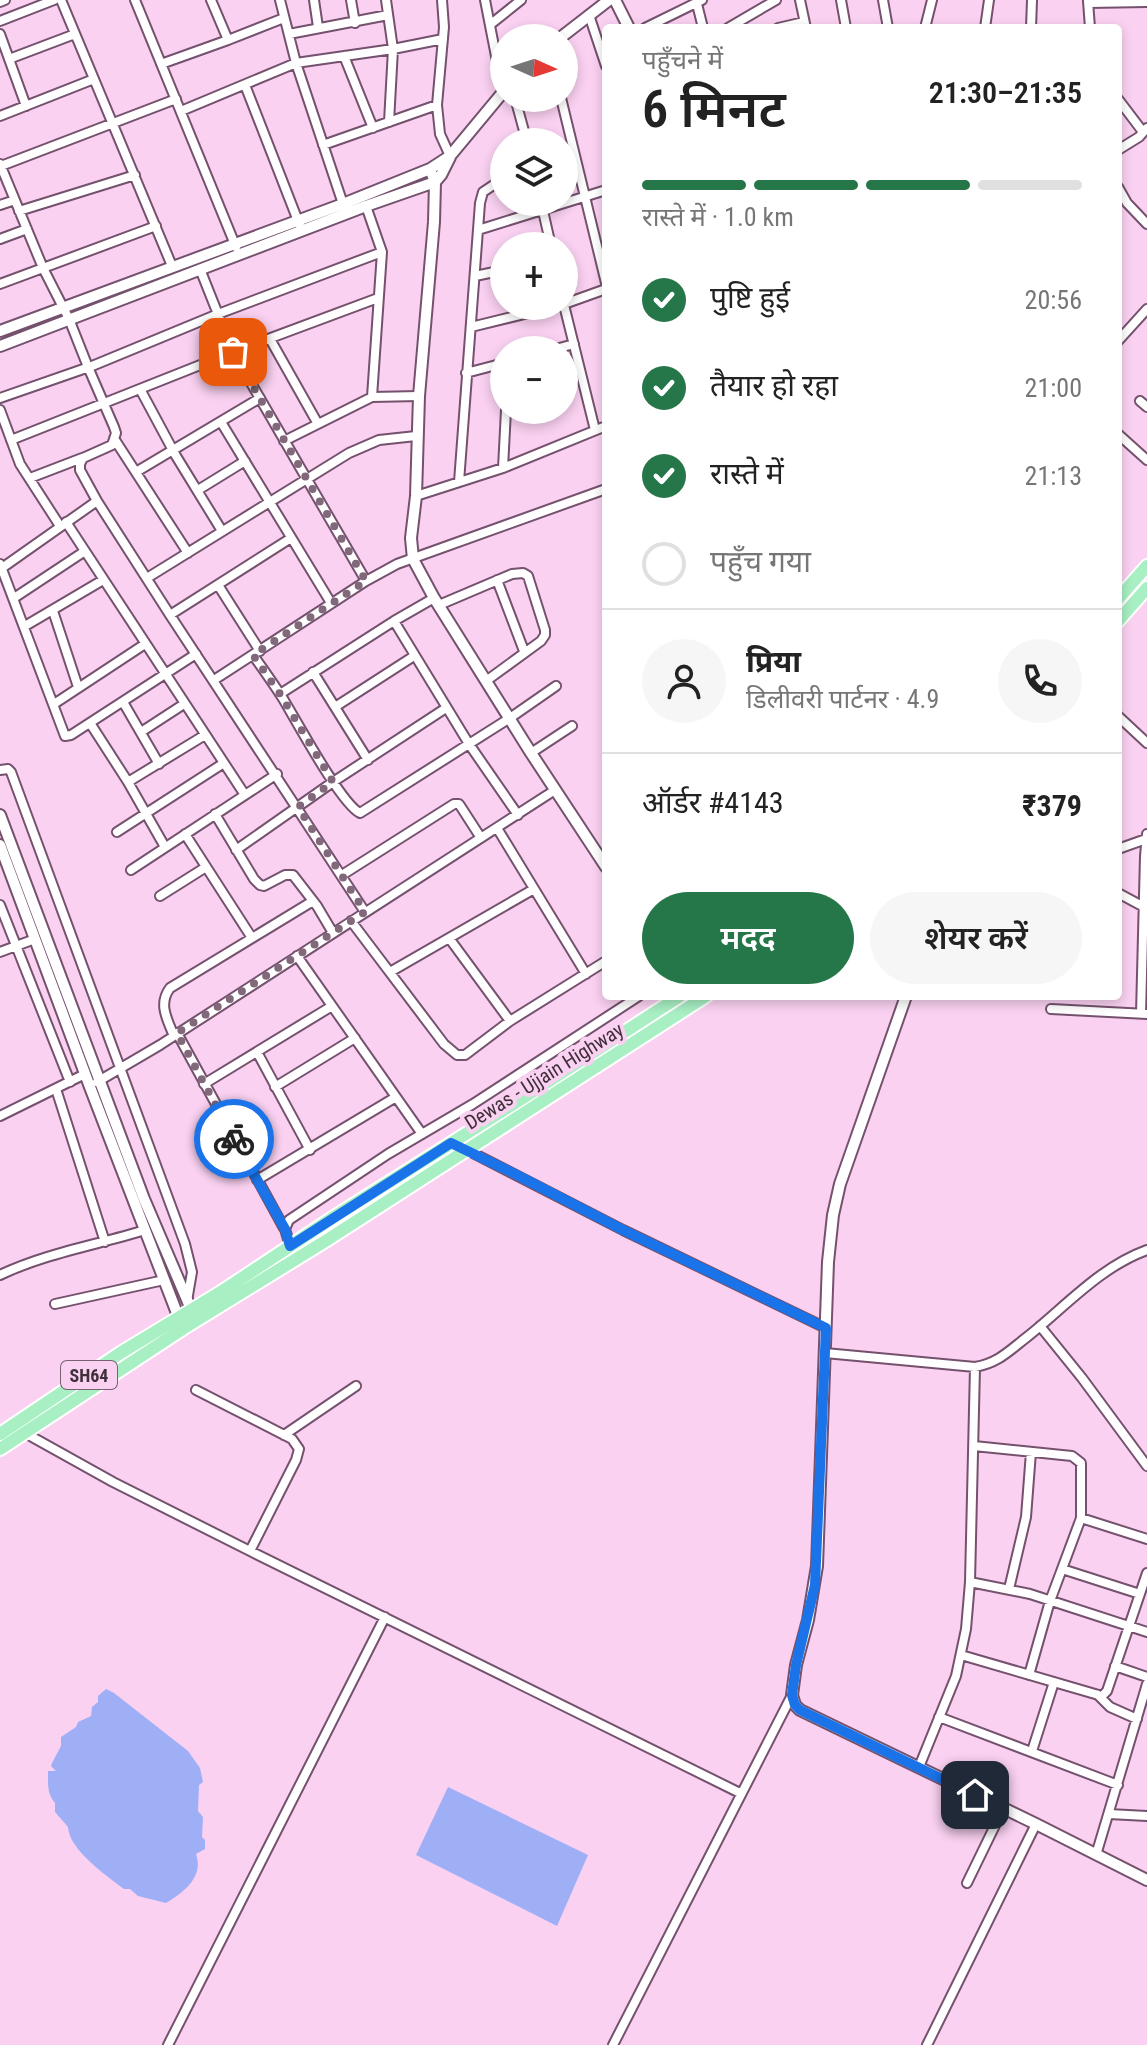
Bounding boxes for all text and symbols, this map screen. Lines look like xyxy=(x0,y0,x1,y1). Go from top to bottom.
north arrow xyxy=(490,24,578,112)
map controls xyxy=(490,24,578,424)
text: पहुँचने में xyxy=(642,45,723,75)
text: 21:30–21:35 xyxy=(929,75,1082,110)
text: 6 मिनट xyxy=(642,79,786,140)
button: layers xyxy=(490,128,578,216)
text: रास्ते में · 1.0 km xyxy=(642,202,794,232)
button: + xyxy=(490,232,578,320)
icon: check xyxy=(642,278,686,322)
text: पुष्टि हुई xyxy=(710,280,790,315)
text: 20:56 xyxy=(1025,285,1082,315)
pin xyxy=(199,318,267,386)
icon: bag xyxy=(211,330,255,374)
button: − xyxy=(490,336,578,424)
icon: check xyxy=(642,366,686,410)
text: तैयार हो रहा xyxy=(710,368,838,403)
text: 21:00 xyxy=(1025,373,1082,403)
icon: check xyxy=(642,454,686,498)
text: रास्ते में xyxy=(710,456,784,491)
text: 21:13 xyxy=(1025,461,1082,491)
text: पहुँच गया xyxy=(710,544,811,579)
button: person xyxy=(642,639,726,723)
button: phone xyxy=(998,639,1082,723)
text: प्रिया xyxy=(746,644,801,679)
text: डिलीवरी पार्टनर · 4.9 xyxy=(746,684,939,714)
text: ऑर्डर #4143 xyxy=(642,785,784,820)
text: ₹379 xyxy=(1022,788,1082,823)
button: मदद xyxy=(642,892,854,984)
button: शेयर करें xyxy=(870,892,1082,984)
street label: Dewas - Ujjain Highway xyxy=(460,1017,628,1135)
courier xyxy=(194,1099,274,1179)
icon: bike xyxy=(212,1117,256,1161)
road number: SH64 xyxy=(61,1361,117,1389)
pin xyxy=(941,1761,1009,1829)
icon: home xyxy=(953,1773,997,1817)

